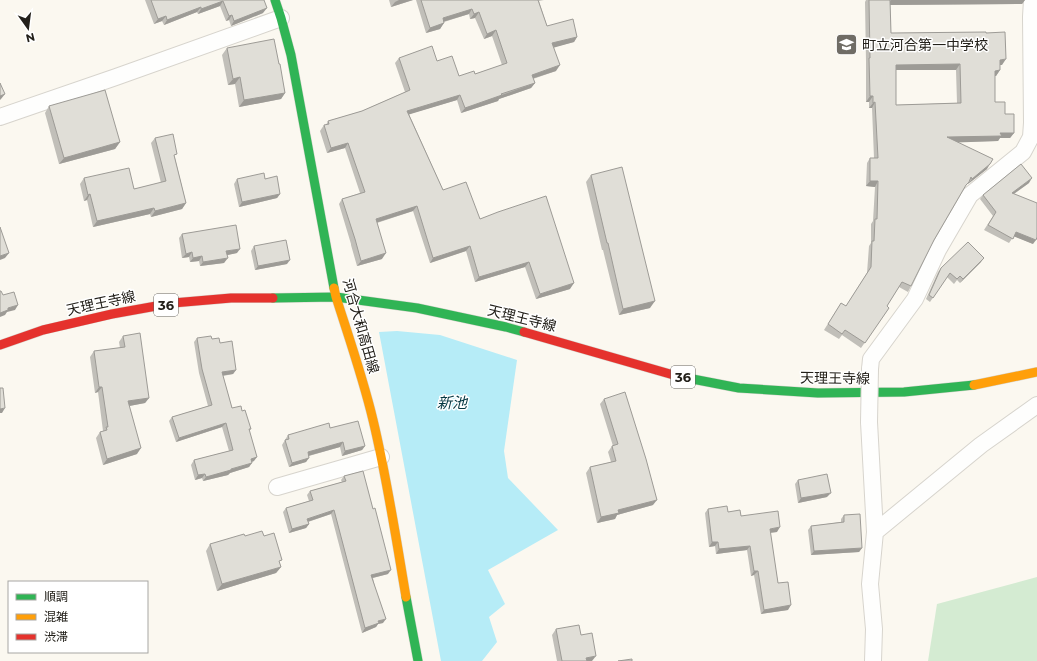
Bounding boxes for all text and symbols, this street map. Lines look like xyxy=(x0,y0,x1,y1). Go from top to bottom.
north arrow xyxy=(8,8,48,48)
text: N xyxy=(24,30,36,46)
school or university icon: 町立河合第一中学校 xyxy=(834,32,860,58)
place label: 町立河合第一中学校 xyxy=(862,36,988,54)
street label: 河合大和高田線 xyxy=(339,276,383,376)
street label: 天理王寺線 xyxy=(65,287,137,319)
road number: 36 xyxy=(154,294,178,316)
street label: 天理王寺線 xyxy=(486,301,558,335)
road number: 36 xyxy=(671,366,695,388)
street label: 天理王寺線 xyxy=(800,368,870,388)
water label: 新池 xyxy=(437,393,469,412)
legend xyxy=(8,581,148,653)
text: 順調 xyxy=(44,589,68,604)
text: 混雑 xyxy=(44,609,68,624)
text: 渋滞 xyxy=(44,629,68,644)

